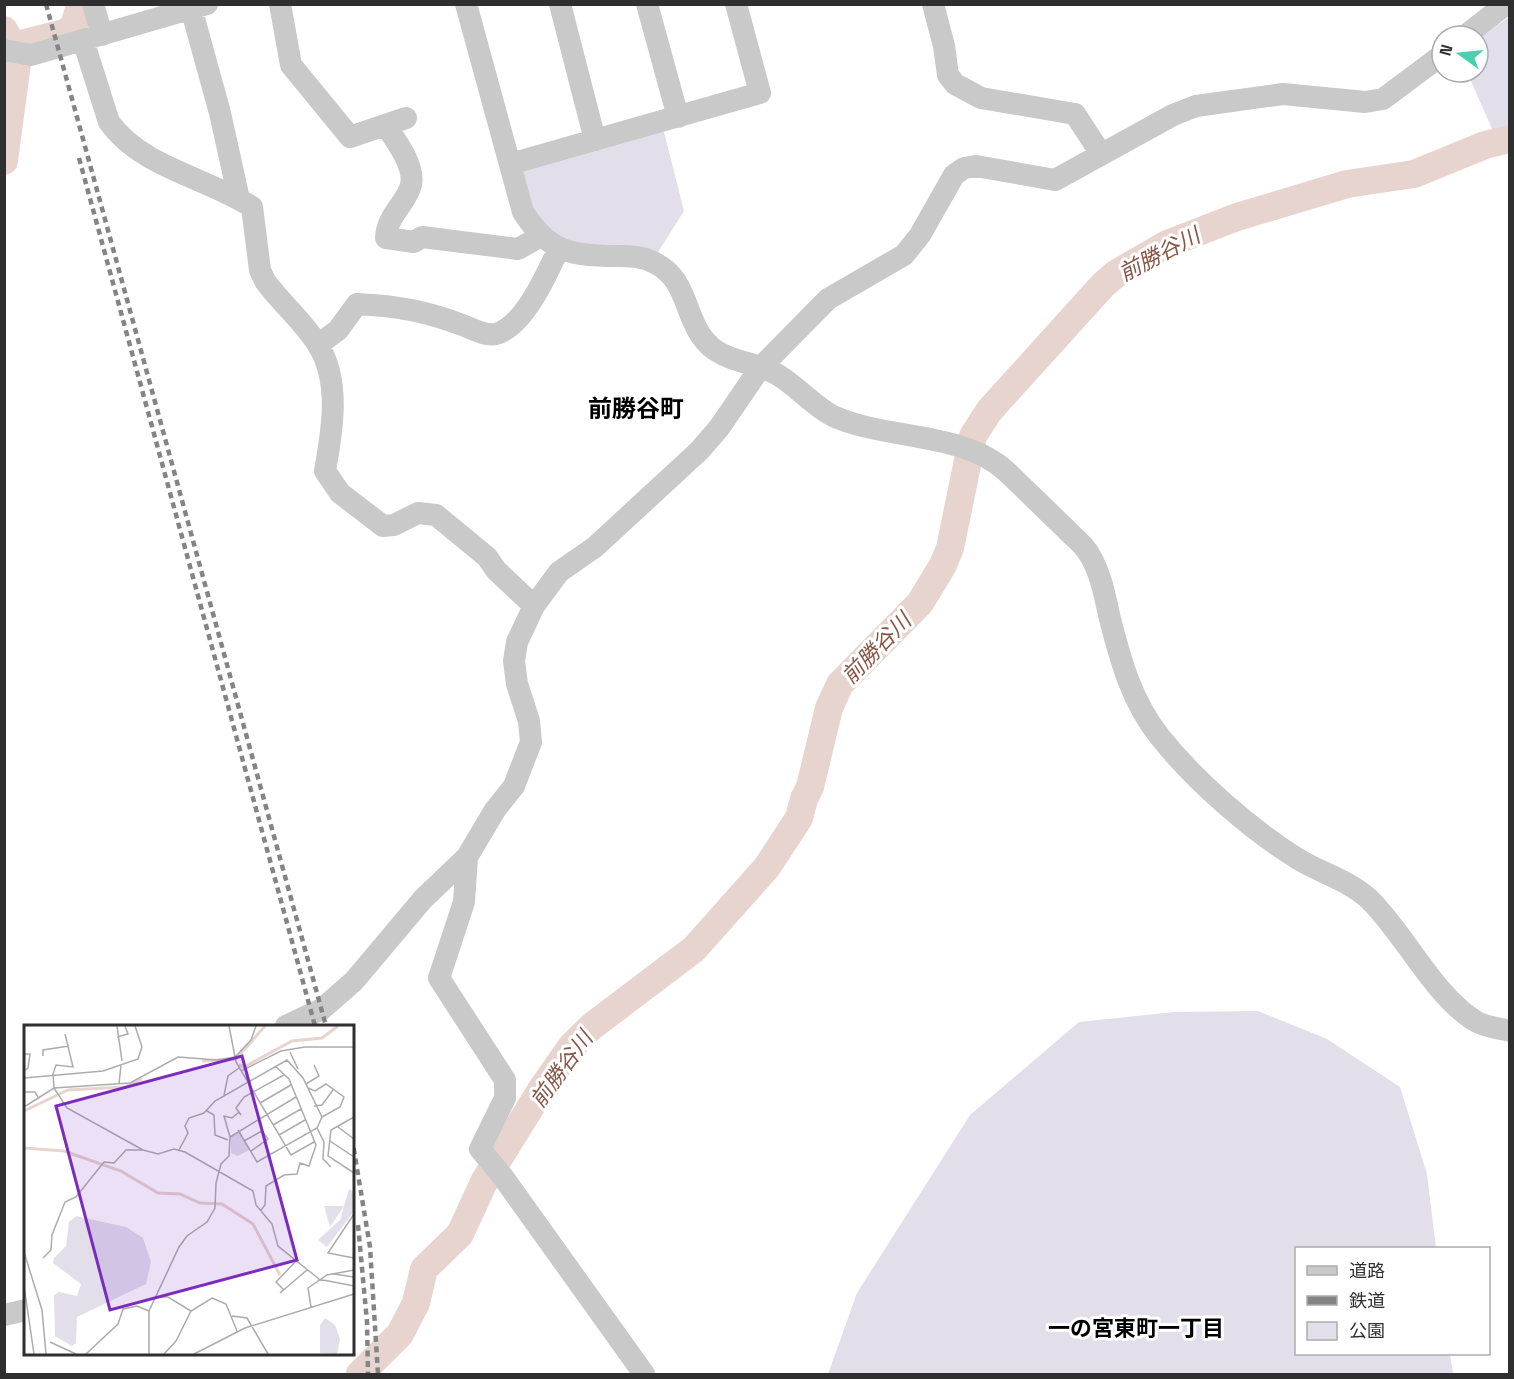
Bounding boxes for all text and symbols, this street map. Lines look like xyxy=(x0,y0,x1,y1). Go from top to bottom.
north arrow xyxy=(1430,24,1490,84)
text: N xyxy=(1434,42,1458,58)
water label: 前勝谷川 xyxy=(1114,220,1206,287)
district label: 前勝谷町 xyxy=(588,393,684,424)
water label: 前勝谷川 xyxy=(835,605,918,689)
water label: 前勝谷川 xyxy=(524,1024,599,1113)
inset map xyxy=(24,1025,354,1355)
legend xyxy=(1295,1247,1490,1355)
text: 道路 xyxy=(1349,1259,1385,1282)
text: 鉄道 xyxy=(1349,1289,1385,1312)
district label: 一の宮東町一丁目 xyxy=(1048,1314,1224,1342)
text: 公園 xyxy=(1349,1319,1385,1342)

